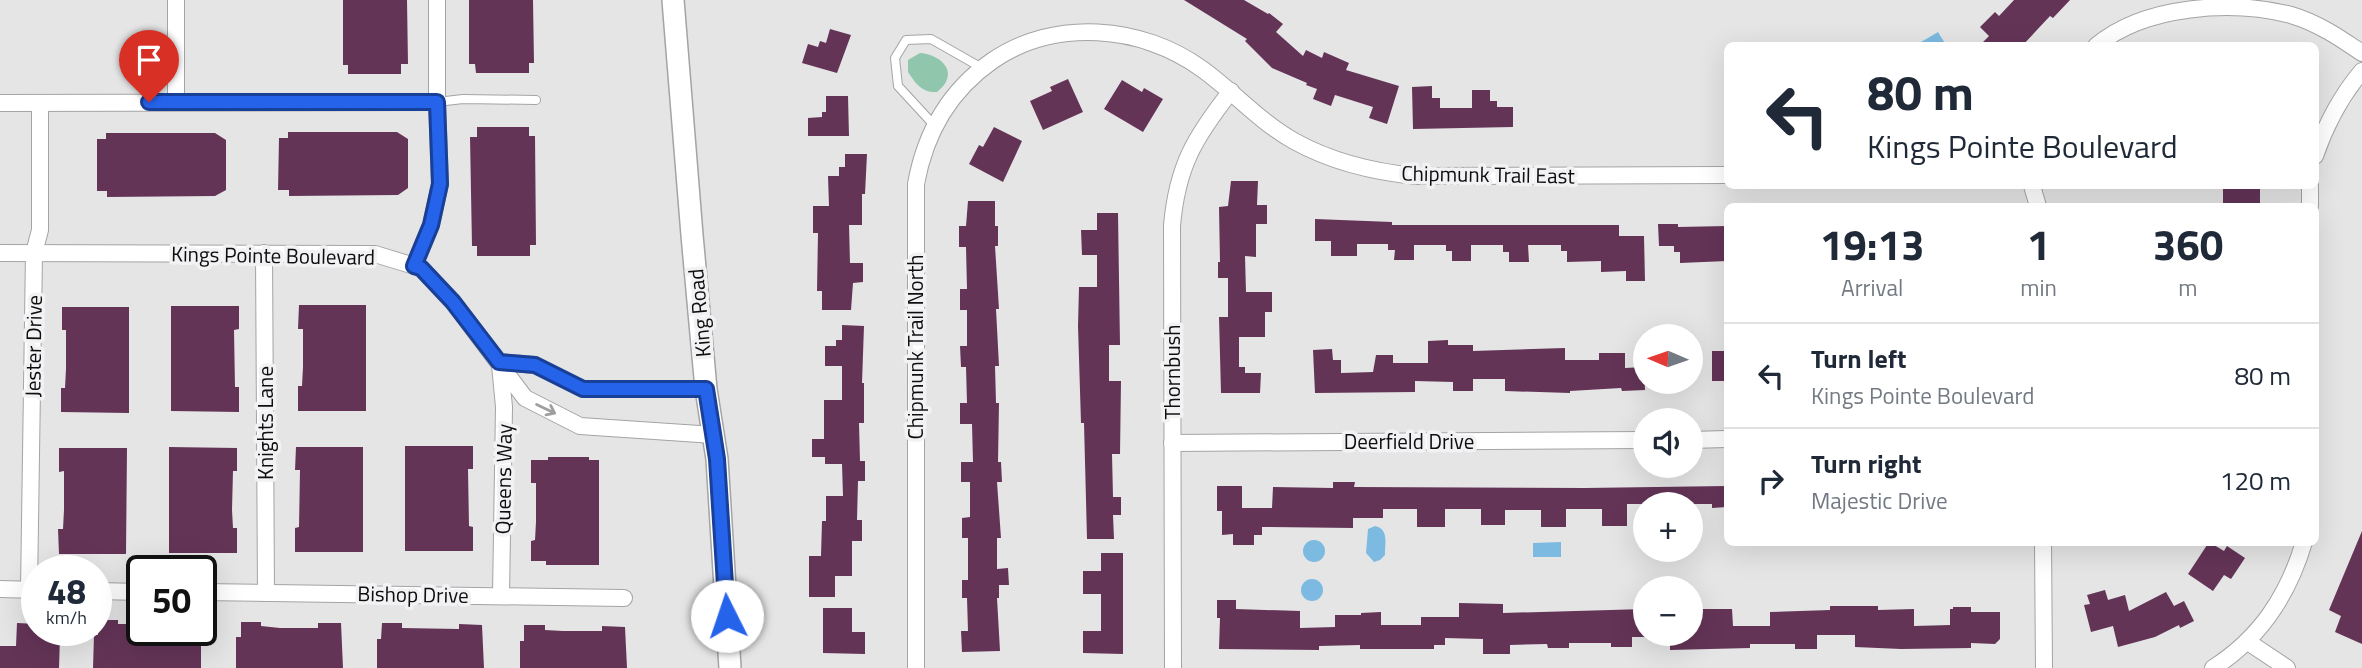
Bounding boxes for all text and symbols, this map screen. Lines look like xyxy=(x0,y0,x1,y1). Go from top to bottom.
pin xyxy=(119,30,179,102)
icon: arrive xyxy=(130,41,168,79)
text: 80 m xyxy=(1867,54,1974,129)
icon: left xyxy=(1752,70,1843,161)
text: Kings Pointe Boulevard xyxy=(1867,122,2178,170)
street label: Chipmunk Trail East xyxy=(1401,156,1576,192)
text: 19:13 xyxy=(1820,212,1925,276)
text: 1 xyxy=(2027,212,2050,276)
text: 360 xyxy=(2153,212,2223,276)
street label: Kings Pointe Boulevard xyxy=(171,237,375,273)
street label: Chipmunk Trail North xyxy=(899,254,931,440)
street label: King Road xyxy=(679,267,719,359)
text: Arrival xyxy=(1841,270,1903,305)
text: min xyxy=(2020,270,2057,305)
text: m xyxy=(2178,270,2198,305)
street label: Jester Drive xyxy=(16,295,50,397)
street label: Thornbush xyxy=(1156,324,1188,420)
north arrow xyxy=(1633,324,1703,394)
map controls xyxy=(1633,324,1703,646)
text: Turn left xyxy=(1811,339,1906,378)
text: 80 m xyxy=(2234,356,2291,395)
icon: left xyxy=(1752,357,1790,395)
street label: Knights Lane xyxy=(249,366,281,480)
text: Kings Pointe Boulevard xyxy=(1811,378,2034,413)
one-way arrow xyxy=(535,403,556,417)
button: sound xyxy=(1633,408,1703,478)
street label: Queens Way xyxy=(486,423,520,535)
street label: Deerfield Drive xyxy=(1344,425,1474,457)
text: Turn right xyxy=(1811,444,1922,483)
text: 120 m xyxy=(2220,461,2291,500)
icon: right xyxy=(1752,462,1790,500)
text: Majestic Drive xyxy=(1811,483,1948,518)
button: + xyxy=(1633,492,1703,562)
speed limit sign: 50 xyxy=(126,555,217,646)
text: 48 xyxy=(47,564,86,618)
button: − xyxy=(1633,576,1703,646)
street label: Bishop Drive xyxy=(357,577,469,611)
position arrow xyxy=(690,579,764,653)
text: km/h xyxy=(46,604,87,631)

